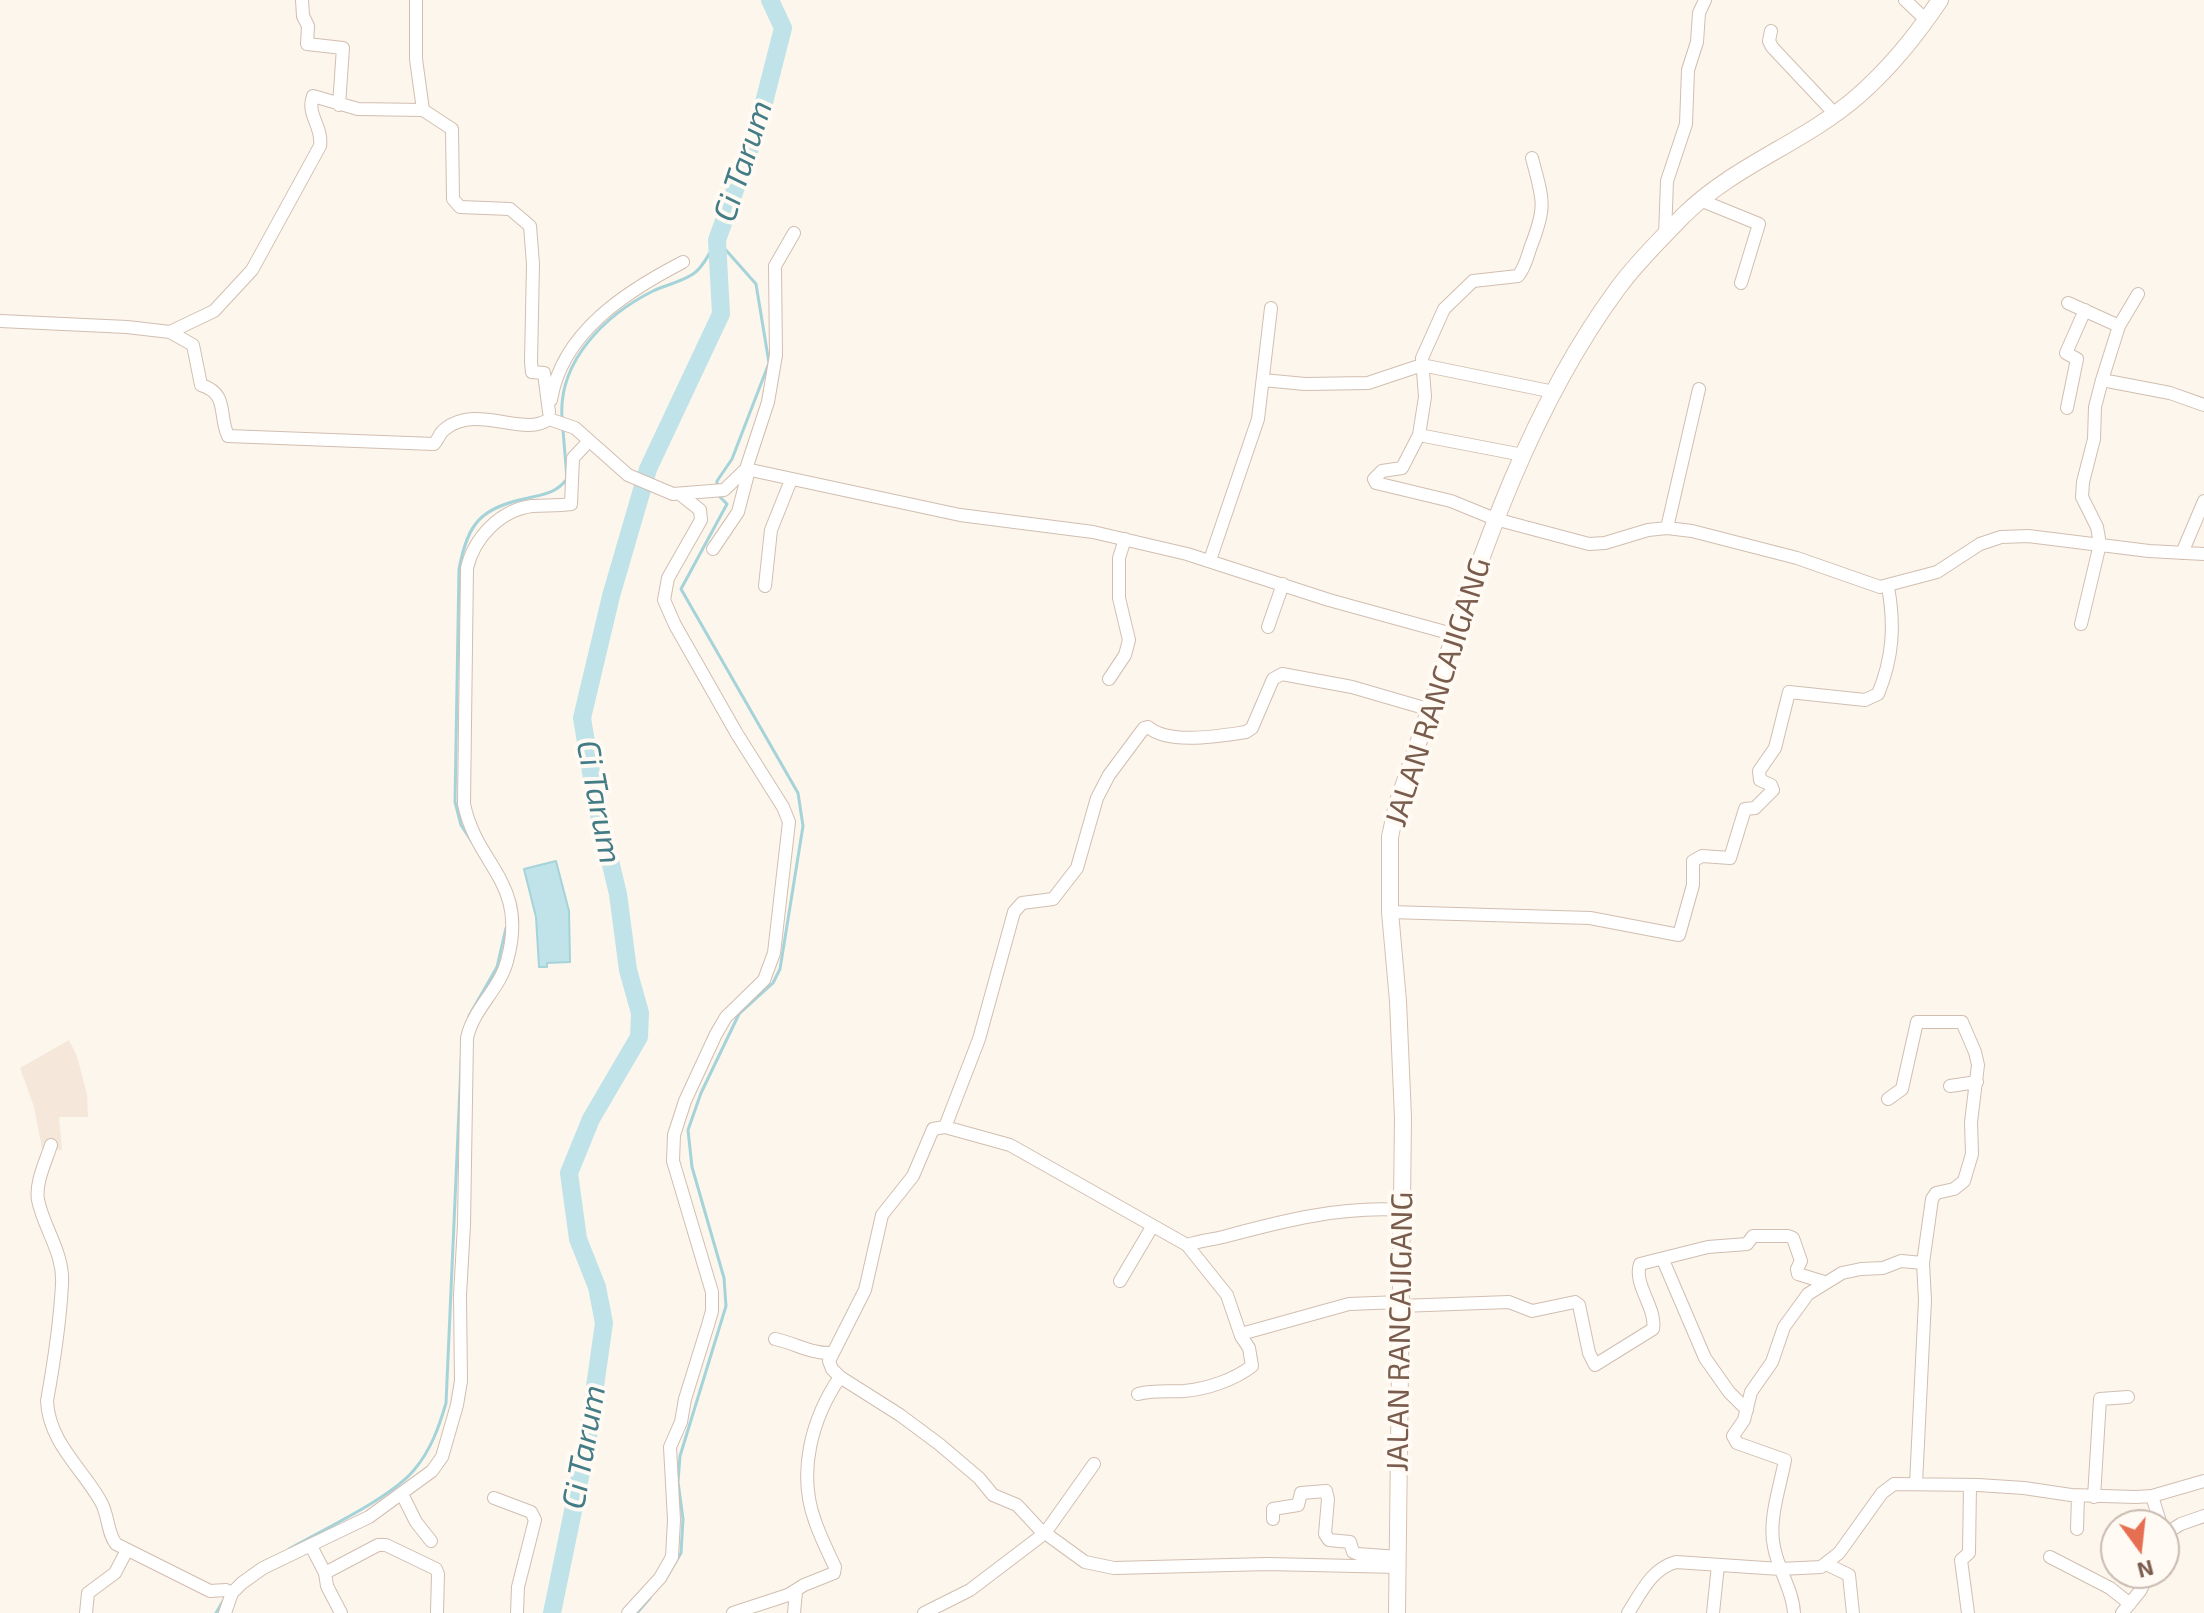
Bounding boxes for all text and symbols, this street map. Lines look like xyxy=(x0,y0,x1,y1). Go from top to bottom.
water label: Ci Tarum xyxy=(705,96,781,226)
street label: JALAN RANCAJIGANG xyxy=(1378,553,1498,831)
water label: Ci Tarum xyxy=(568,737,630,867)
street label: JALAN RANCAJIGANG xyxy=(1380,1191,1420,1473)
water label: Ci Tarum xyxy=(554,1382,614,1512)
north arrow xyxy=(2100,1509,2180,1589)
text: N xyxy=(2135,1556,2157,1585)

